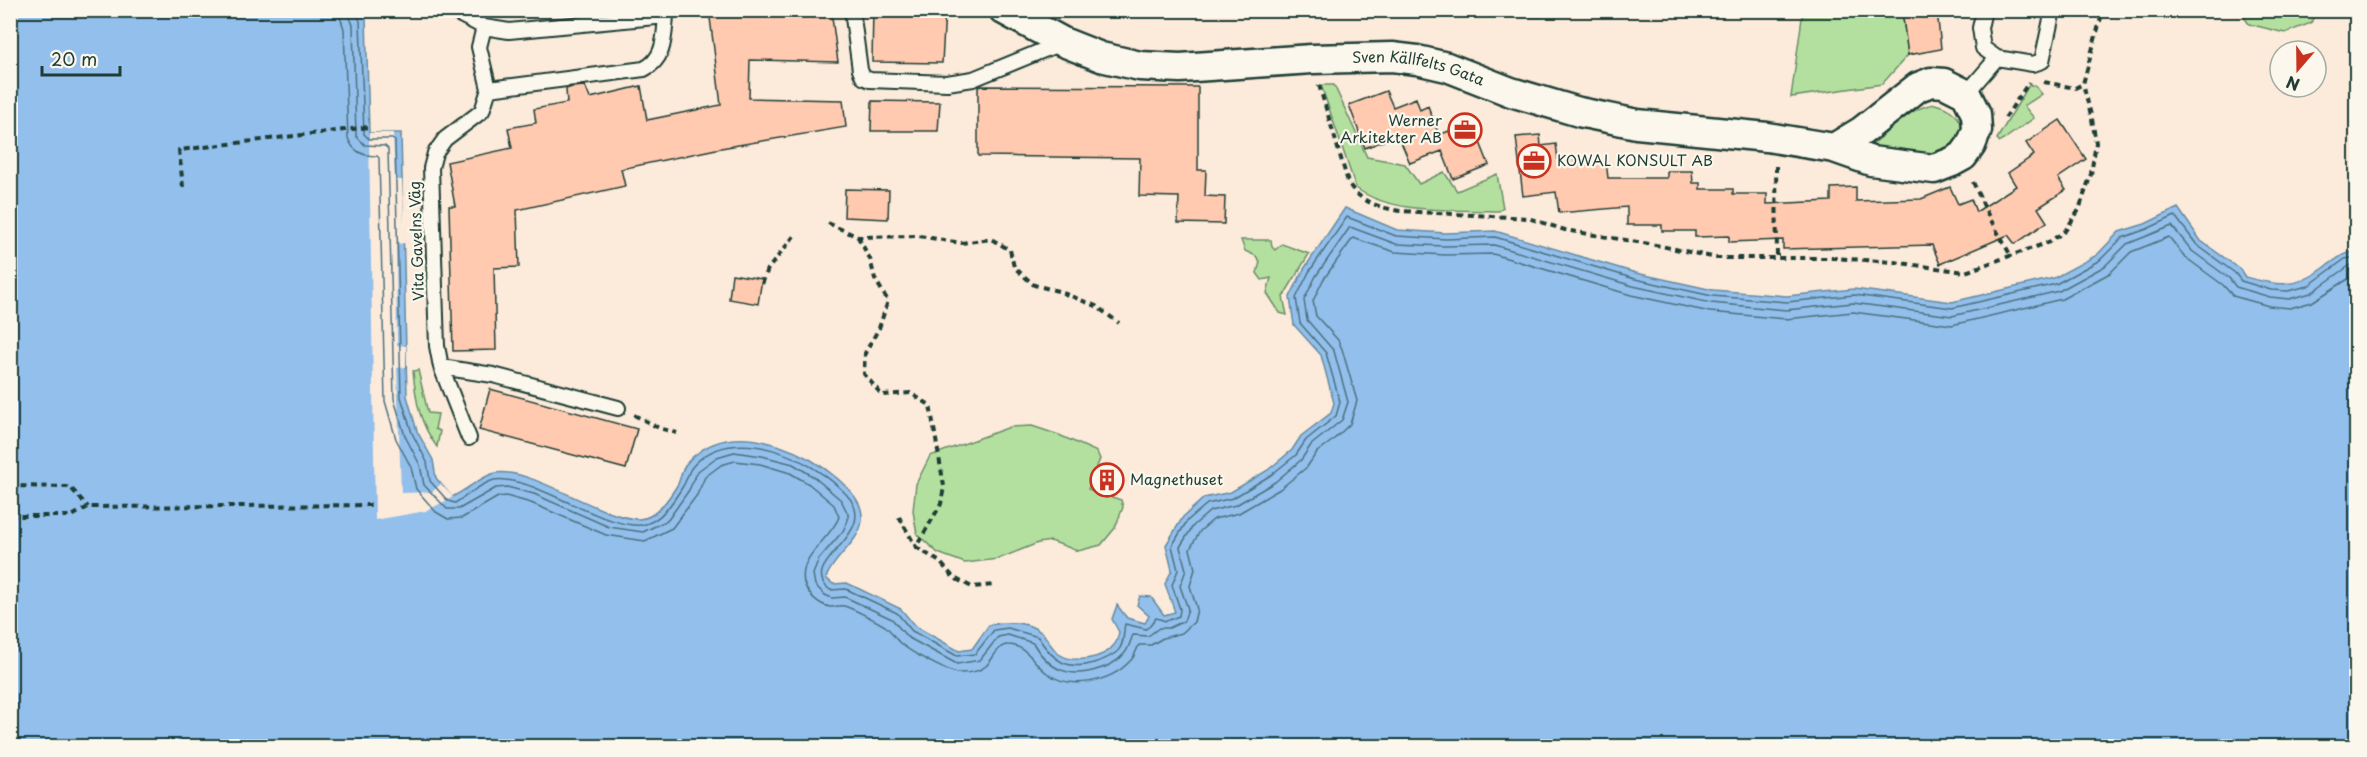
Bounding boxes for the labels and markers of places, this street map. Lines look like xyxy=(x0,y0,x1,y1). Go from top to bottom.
place label: Werner Arkitekter AB xyxy=(1340,108,1442,148)
office icon: Werner Arkitekter AB xyxy=(1447,112,1483,148)
office icon: KOWAL KONSULT AB xyxy=(1516,143,1552,179)
place label: KOWAL KONSULT AB xyxy=(1557,148,1713,171)
building icon: Magnethuset xyxy=(1089,462,1125,498)
place label: Magnethuset xyxy=(1130,467,1223,490)

